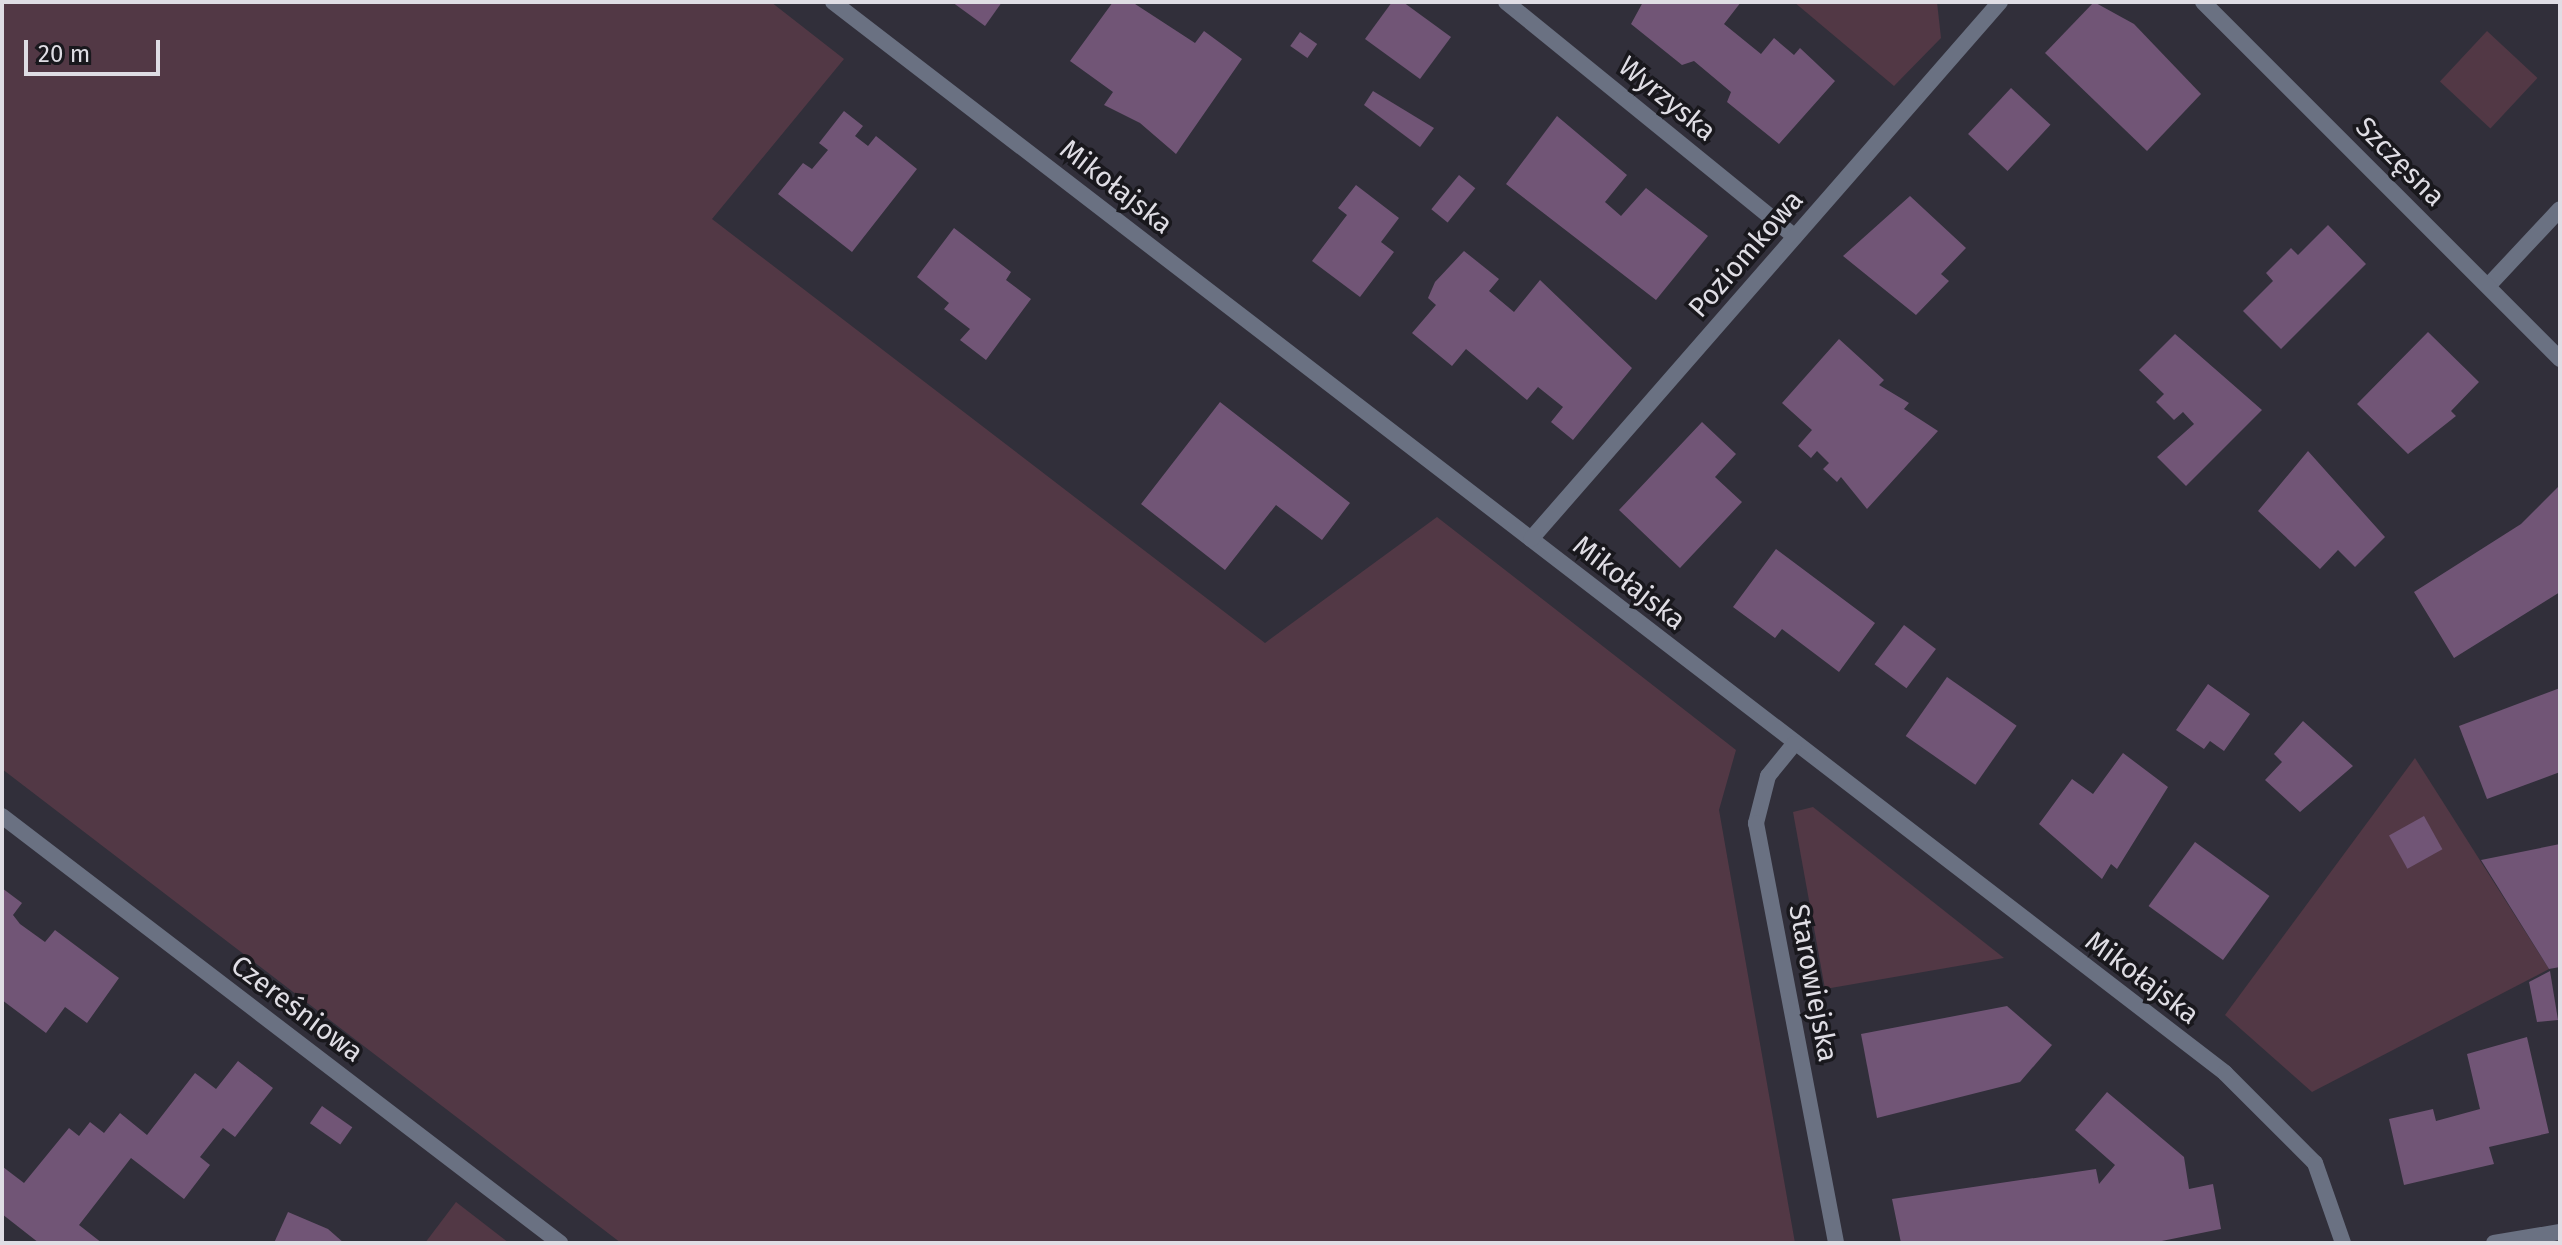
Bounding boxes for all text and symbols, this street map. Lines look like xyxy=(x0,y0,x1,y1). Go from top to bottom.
scale bar xyxy=(28,24,164,74)
text: 20 m xyxy=(38,40,90,68)
street label: Wyrzyska xyxy=(1612,50,1722,148)
street label: Szczęsna xyxy=(2348,110,2452,214)
street label: Mikołajska xyxy=(1053,133,1179,241)
street label: Poziomkowa xyxy=(1682,184,1810,324)
street label: Mikołajska xyxy=(1566,529,1692,637)
street label: Starowiejska xyxy=(1781,901,1845,1065)
street label: Mikołajska xyxy=(2079,924,2205,1032)
street label: Czereśniowa xyxy=(224,948,370,1070)

